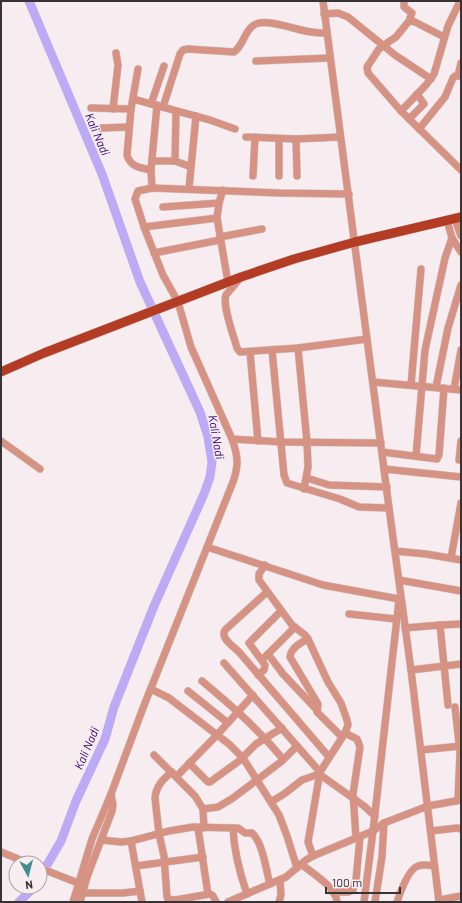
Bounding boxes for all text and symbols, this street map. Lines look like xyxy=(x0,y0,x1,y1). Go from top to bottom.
water label: Kali Nadi xyxy=(83,111,113,157)
water label: Kali Nadi xyxy=(206,414,228,460)
water label: Kali Nadi xyxy=(71,725,101,771)
north arrow xyxy=(8,855,48,895)
scale bar xyxy=(326,869,400,895)
text: 100 m xyxy=(332,875,362,889)
text: N xyxy=(25,879,34,892)

